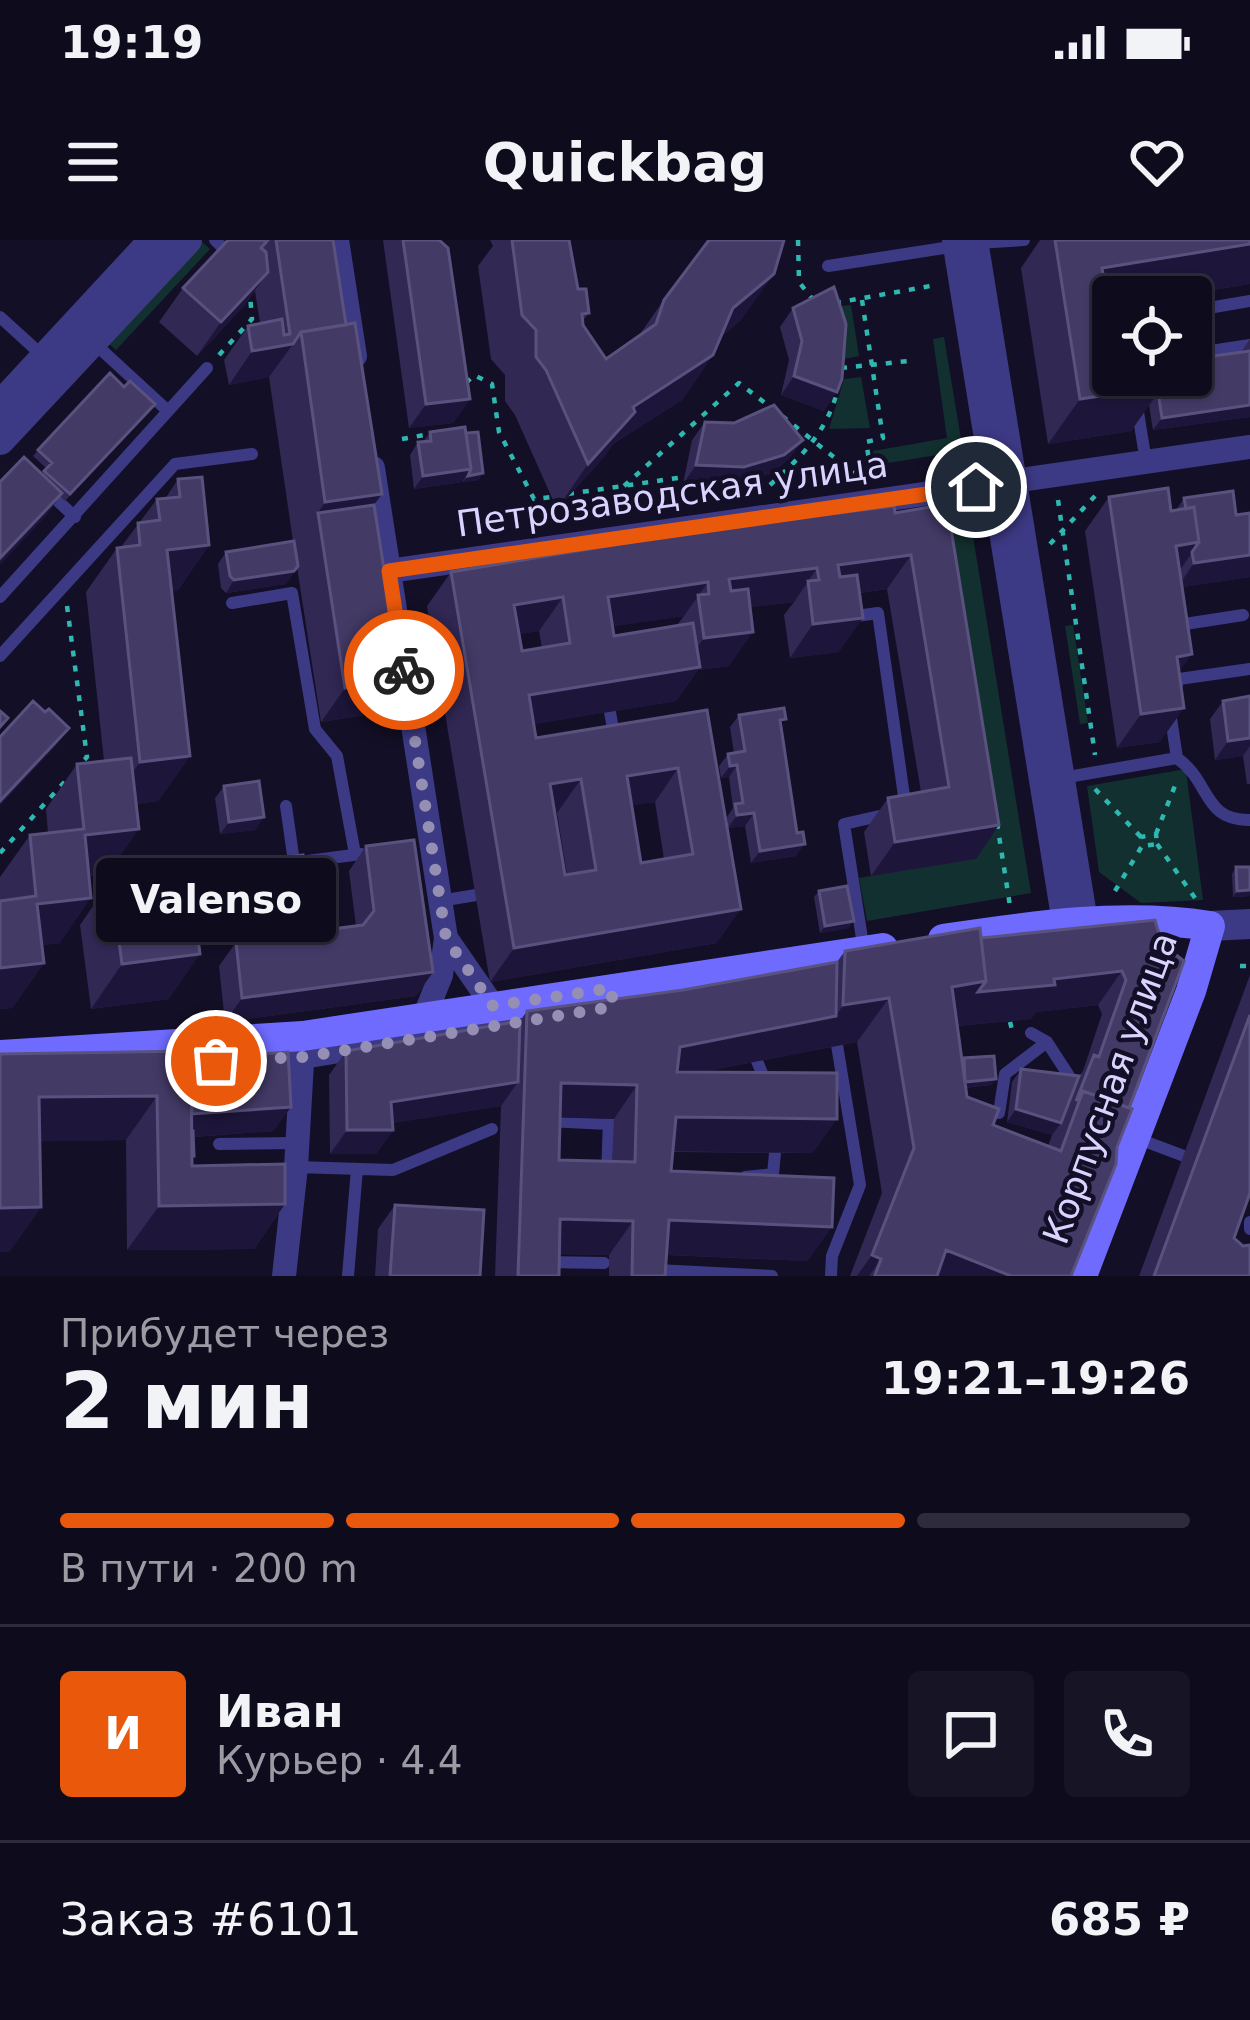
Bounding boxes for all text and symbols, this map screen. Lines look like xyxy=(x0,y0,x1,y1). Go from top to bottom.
text: 19:19 xyxy=(60,16,203,69)
icon: menu xyxy=(60,129,126,195)
icon: heart xyxy=(1124,129,1190,195)
text: Quickbag xyxy=(483,131,767,194)
map controls xyxy=(1092,276,1212,396)
button: locate xyxy=(1092,276,1212,396)
pin xyxy=(925,436,1027,538)
street label: Петрозаводская улица xyxy=(454,443,890,545)
icon: home xyxy=(943,454,1009,520)
courier xyxy=(344,610,464,730)
icon: bike xyxy=(371,637,437,703)
callout: Valenso xyxy=(96,857,336,941)
text: Valenso xyxy=(130,877,302,922)
street label: Корпусная улица xyxy=(1035,927,1185,1249)
pin xyxy=(165,1010,267,1112)
icon: bag xyxy=(183,1028,249,1094)
text: Прибудет через xyxy=(60,1311,389,1356)
text: 19:21–19:26 xyxy=(881,1352,1190,1405)
text: 2 мин xyxy=(60,1356,314,1446)
text: В пути · 200 m xyxy=(60,1546,358,1591)
button: chat xyxy=(908,1671,1034,1797)
button: phone xyxy=(1064,1671,1190,1797)
text: Иван xyxy=(216,1685,344,1738)
text: И xyxy=(104,1707,142,1760)
text: Курьер · 4.4 xyxy=(216,1738,462,1783)
text: Заказ #6101 xyxy=(60,1893,362,1946)
text: 685 ₽ xyxy=(1049,1893,1190,1946)

